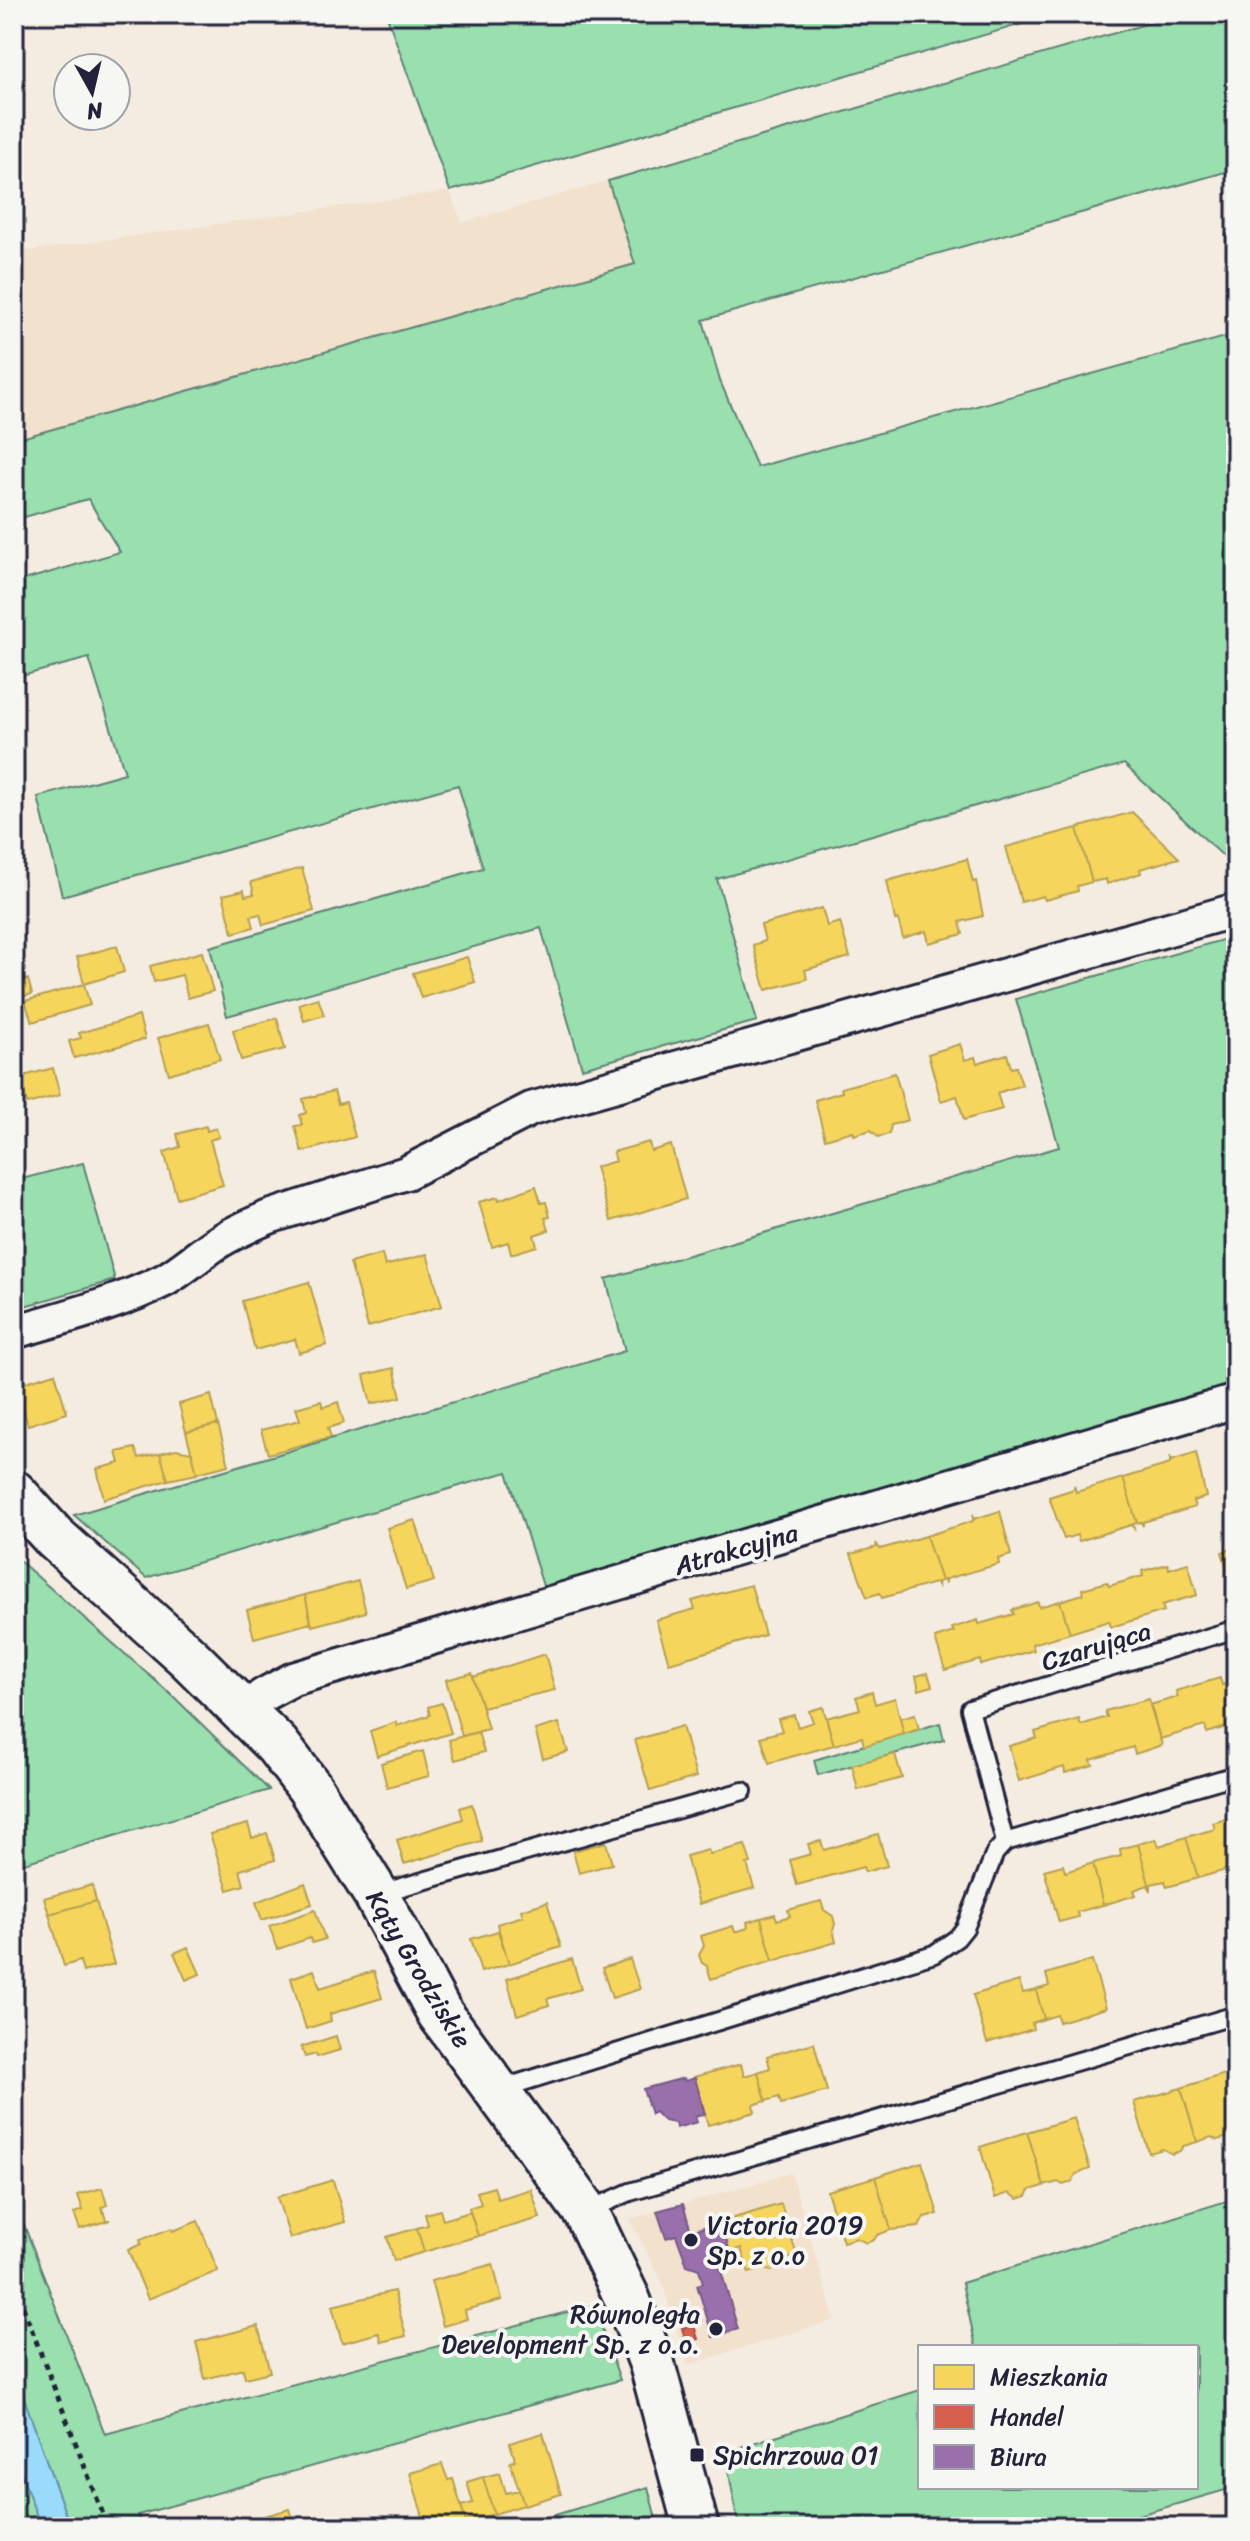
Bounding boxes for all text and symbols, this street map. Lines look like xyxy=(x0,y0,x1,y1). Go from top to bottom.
north arrow xyxy=(52,52,132,132)
text: N xyxy=(84,91,106,132)
street label: Atrakcyjna xyxy=(668,1509,804,1589)
street label: Czarująca xyxy=(1035,1607,1157,1685)
street label: Kąty Grodziskie xyxy=(353,1881,485,2057)
place label: Victoria 2019 Sp. z o.o xyxy=(707,2202,863,2278)
marker: Victoria 2019 Sp. z o.o xyxy=(682,2231,700,2249)
place label: Równoległa Development Sp. z o.o. xyxy=(441,2291,700,2367)
marker: Równoległa Development Sp. z o.o. xyxy=(707,2320,725,2338)
legend xyxy=(918,2345,1198,2489)
text: Mieszkania xyxy=(990,2356,1108,2398)
text: Handel xyxy=(990,2396,1065,2438)
place label: Spichrzowa 01 xyxy=(713,2432,878,2478)
text: Biura xyxy=(990,2436,1047,2478)
marker: Spichrzowa 01 xyxy=(688,2446,706,2464)

